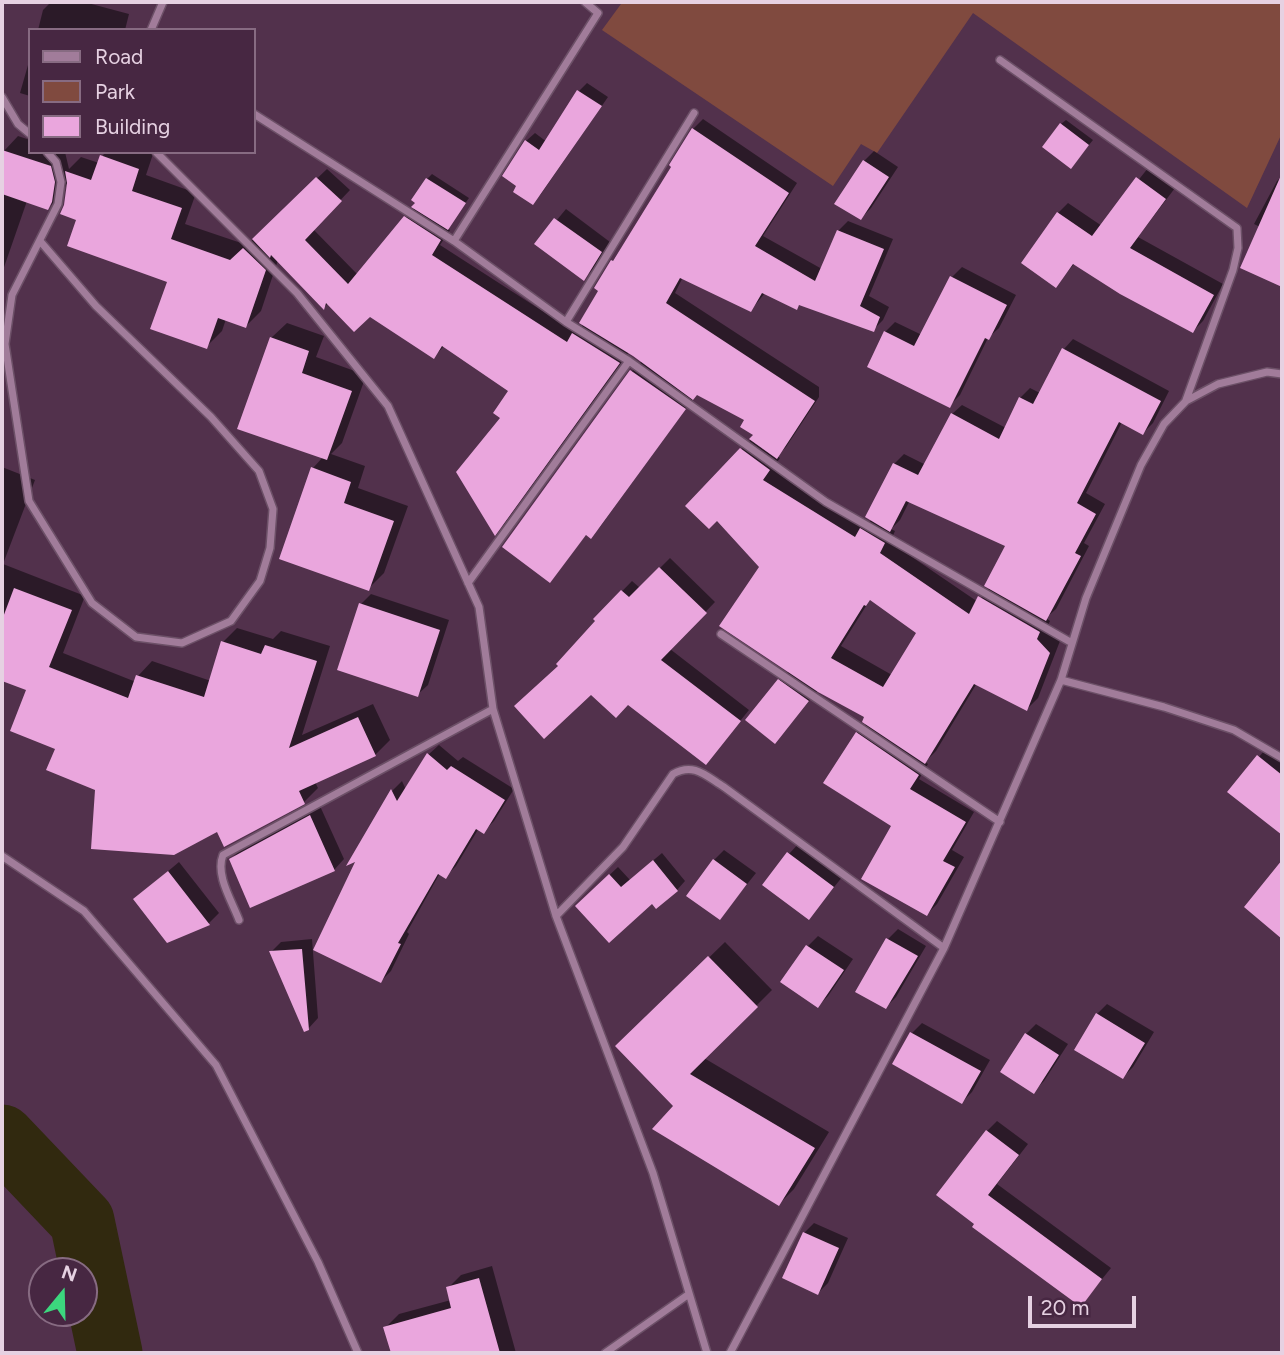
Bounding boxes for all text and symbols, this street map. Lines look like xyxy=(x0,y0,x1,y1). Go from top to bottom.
legend xyxy=(28,28,256,154)
text: Road xyxy=(95,44,143,69)
text: Park xyxy=(95,79,135,104)
text: Building xyxy=(95,114,170,139)
north arrow xyxy=(28,1257,98,1327)
text: N xyxy=(59,1260,80,1287)
scale bar xyxy=(1032,1282,1140,1326)
text: 20 m xyxy=(1041,1295,1089,1320)

